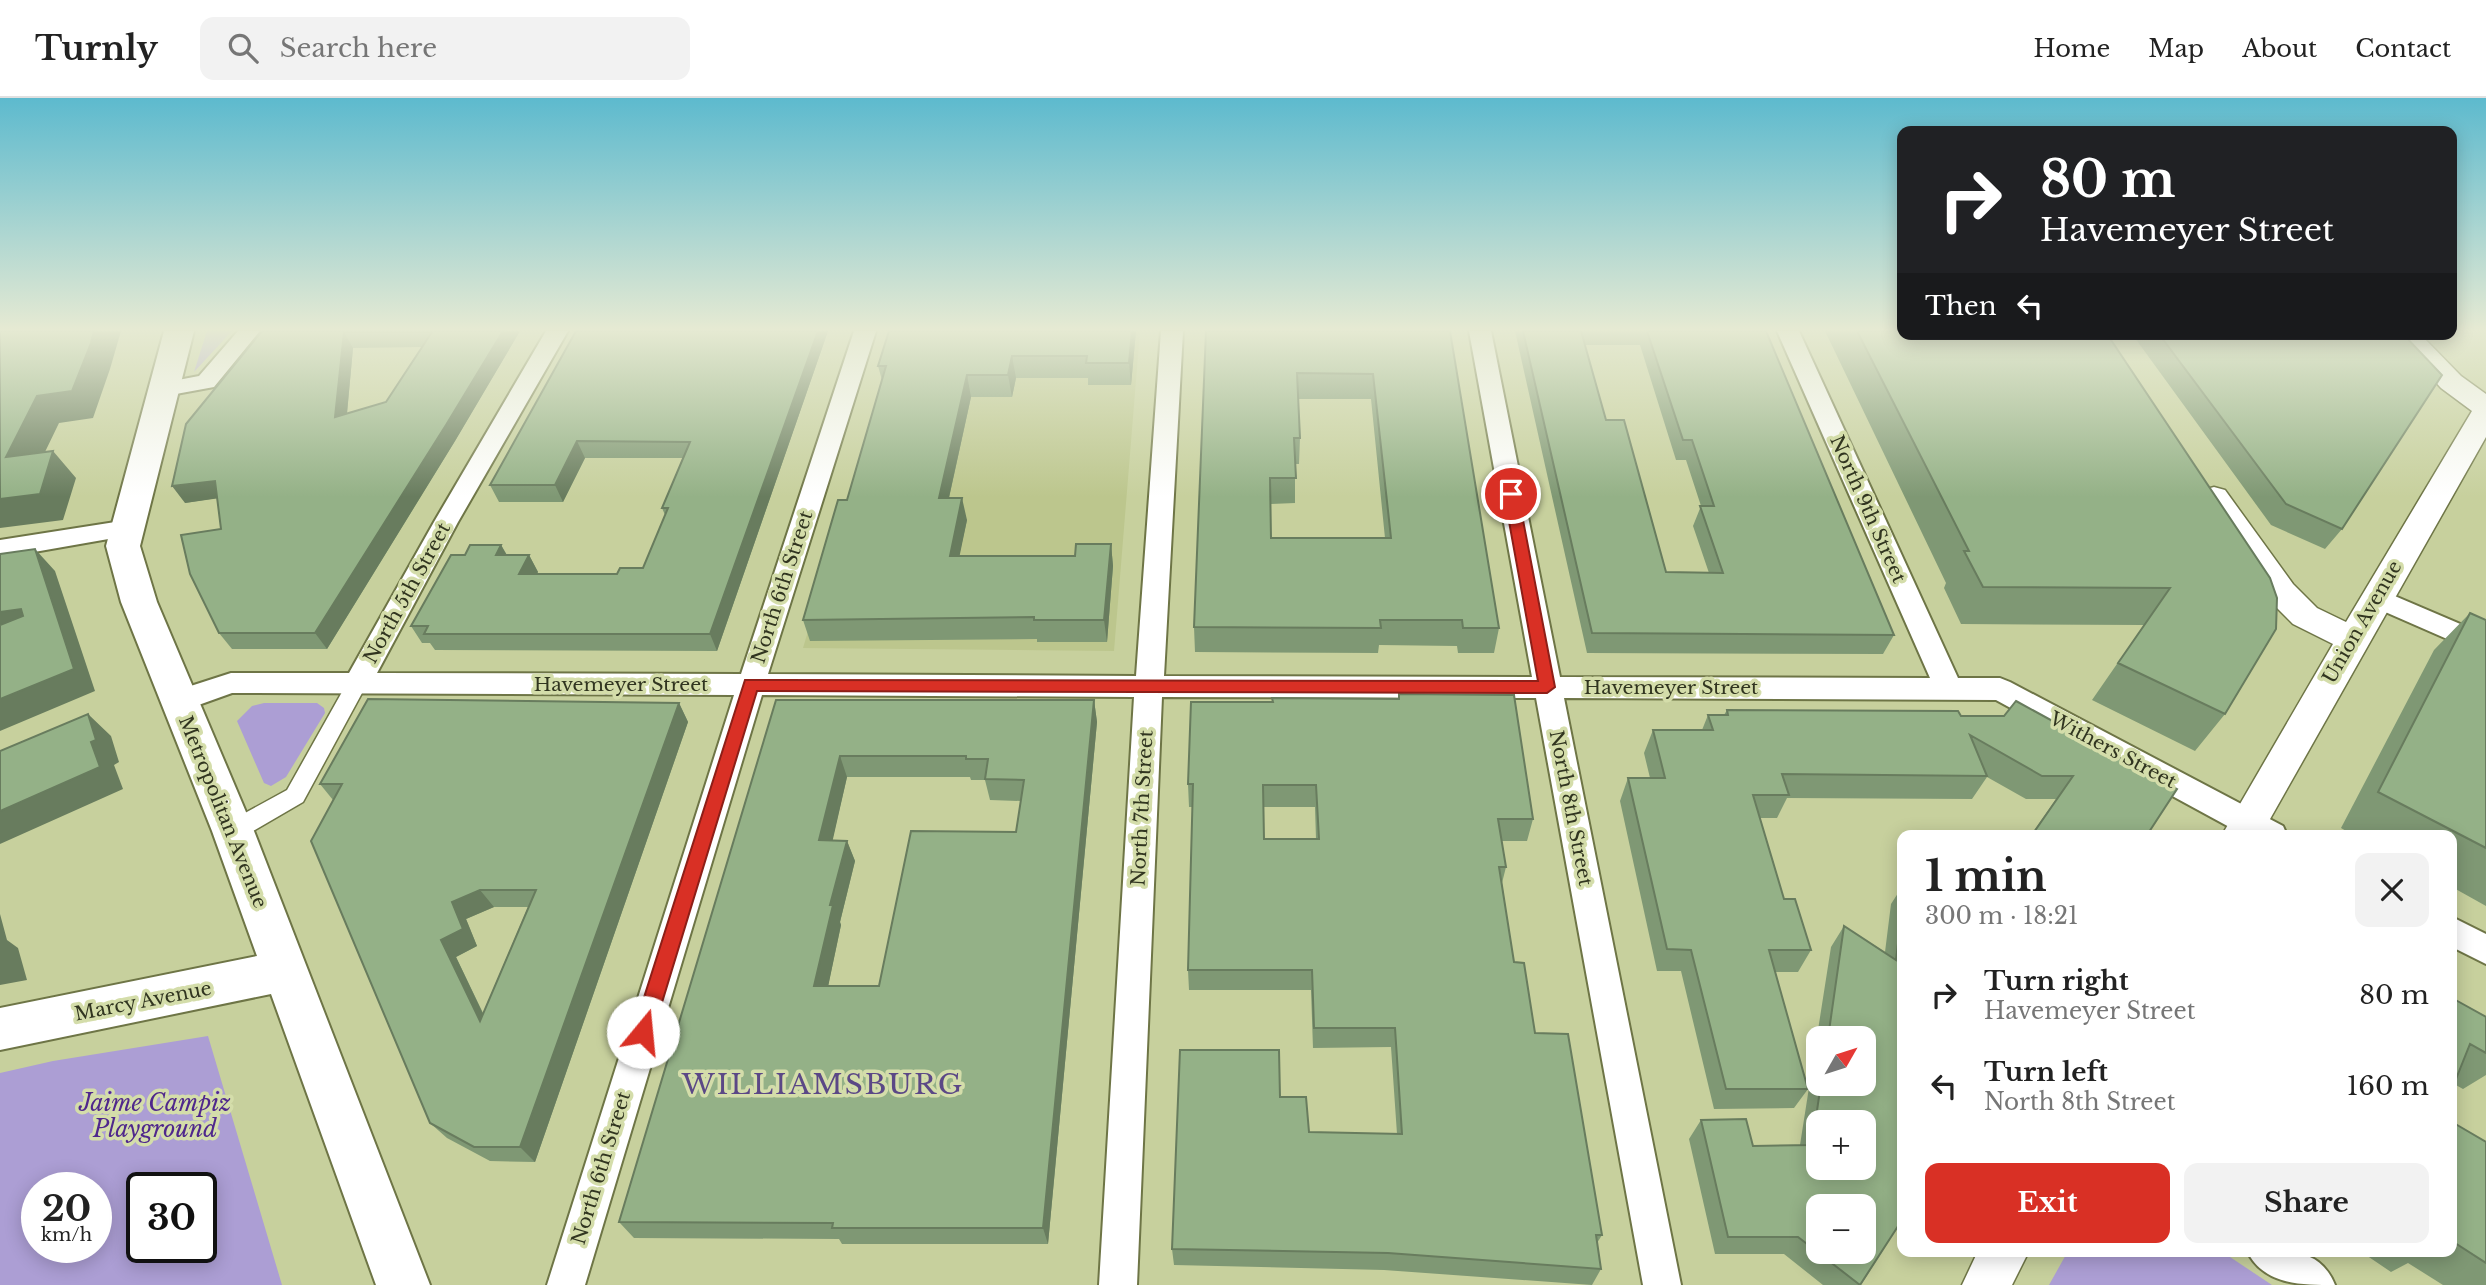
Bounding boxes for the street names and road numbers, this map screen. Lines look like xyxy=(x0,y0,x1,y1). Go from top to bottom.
street label: North 9th Street xyxy=(1825,432,1911,587)
street label: North 6th Street xyxy=(747,507,818,666)
street label: North 5th Street xyxy=(359,518,456,667)
street label: Union Avenue xyxy=(2318,557,2406,687)
street label: Havemeyer Street xyxy=(534,673,709,696)
street label: Havemeyer Street xyxy=(1584,676,1759,699)
street label: Withers Street xyxy=(2045,706,2181,793)
street label: Metropolitan Avenue xyxy=(174,712,272,912)
street label: North 8th Street xyxy=(1545,728,1598,889)
street label: North 7th Street xyxy=(1126,729,1158,887)
street label: Marcy Avenue xyxy=(73,976,213,1026)
street label: North 6th Street xyxy=(567,1088,635,1247)

